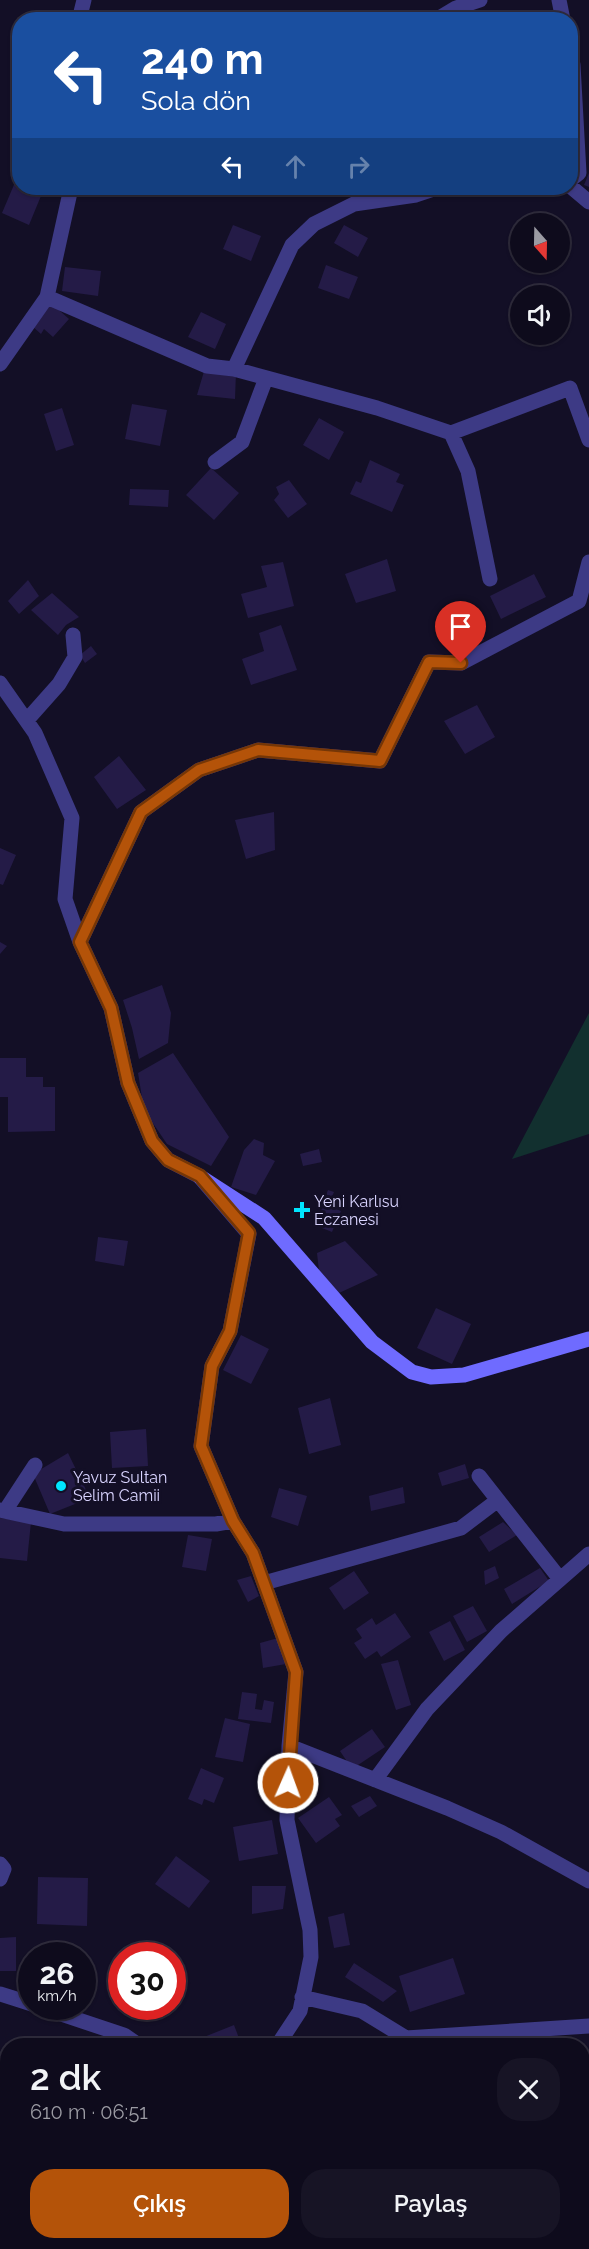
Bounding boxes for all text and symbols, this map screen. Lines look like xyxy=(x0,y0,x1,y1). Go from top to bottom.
text: 240 m xyxy=(141,35,264,84)
icon: left xyxy=(42,36,120,114)
text: Sola dön xyxy=(141,85,251,116)
icon: left xyxy=(216,150,249,183)
icon: ahead xyxy=(279,150,312,183)
icon: right xyxy=(342,150,375,183)
north arrow xyxy=(510,213,570,273)
map controls xyxy=(510,213,570,345)
button: sound xyxy=(510,285,570,345)
pin xyxy=(435,601,486,663)
icon: arrive xyxy=(444,610,477,643)
place label: Yeni Karlısu Eczanesi xyxy=(314,1192,399,1229)
marker: Yeni Karlısu Eczanesi xyxy=(295,1203,309,1217)
place label: Yavuz Sultan Selim Camii xyxy=(73,1468,167,1505)
marker: Yavuz Sultan Selim Camii xyxy=(54,1479,68,1493)
position arrow xyxy=(256,1751,320,1815)
speed limit sign: 30 xyxy=(108,1942,186,2020)
text: 26 xyxy=(39,1956,75,1991)
text: km/h xyxy=(37,1987,77,2005)
text: 2 dk xyxy=(30,2056,101,2098)
button: close xyxy=(497,2058,560,2121)
text: 610 m · 06:51 xyxy=(30,2100,148,2124)
button: Çıkış xyxy=(30,2169,289,2238)
button: Paylaş xyxy=(301,2169,560,2238)

